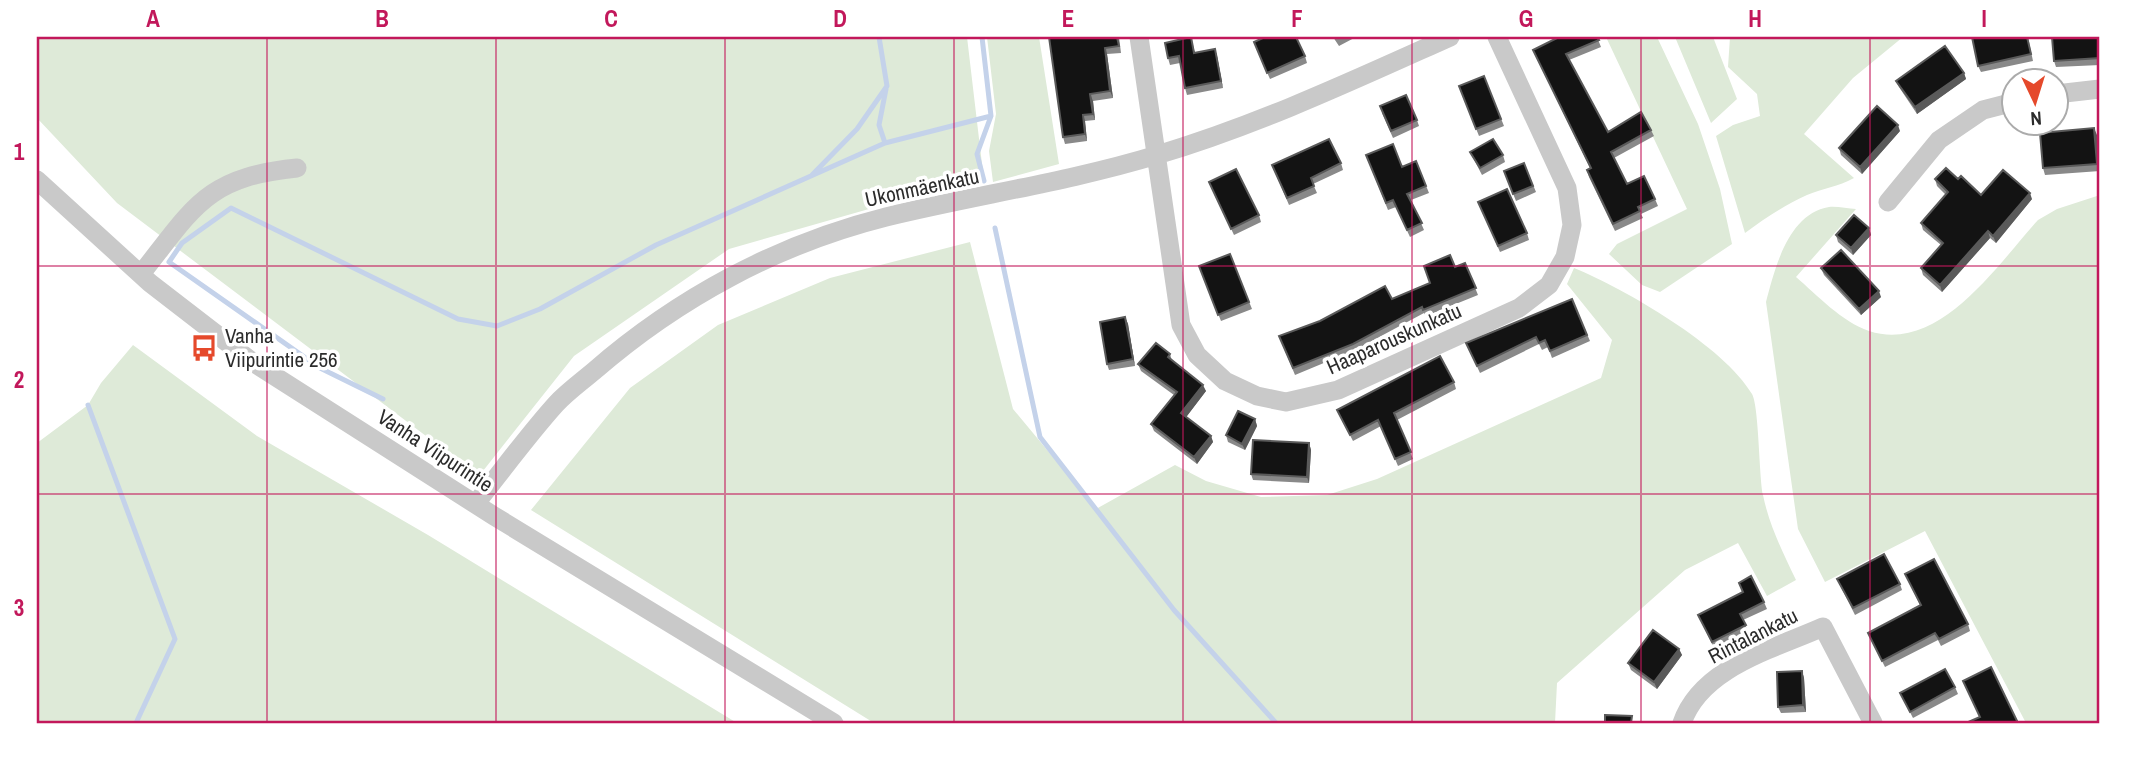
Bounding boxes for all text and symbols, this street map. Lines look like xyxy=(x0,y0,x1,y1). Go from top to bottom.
text: A xyxy=(146,3,160,34)
text: B xyxy=(375,3,389,34)
text: C xyxy=(604,3,618,34)
text: D xyxy=(833,3,847,34)
text: E xyxy=(1062,3,1074,34)
text: F xyxy=(1291,3,1303,34)
text: G xyxy=(1519,3,1533,34)
text: H xyxy=(1748,3,1762,34)
text: I xyxy=(1981,3,1987,34)
north arrow xyxy=(2000,66,2070,136)
text: N xyxy=(2030,106,2043,132)
text: 1 xyxy=(14,136,25,167)
street label: Ukonmäenkatu xyxy=(862,161,982,214)
street label: Haaparouskunkatu xyxy=(1322,296,1466,381)
place label: Vanha Viipurintie 256 xyxy=(225,321,338,374)
bus stop icon: Vanha Viipurintie 256 xyxy=(189,333,219,363)
text: 2 xyxy=(14,364,24,395)
street label: Vanha Viipurintie xyxy=(372,402,499,499)
text: 3 xyxy=(14,592,24,623)
street label: Rintalankatu xyxy=(1703,601,1802,670)

